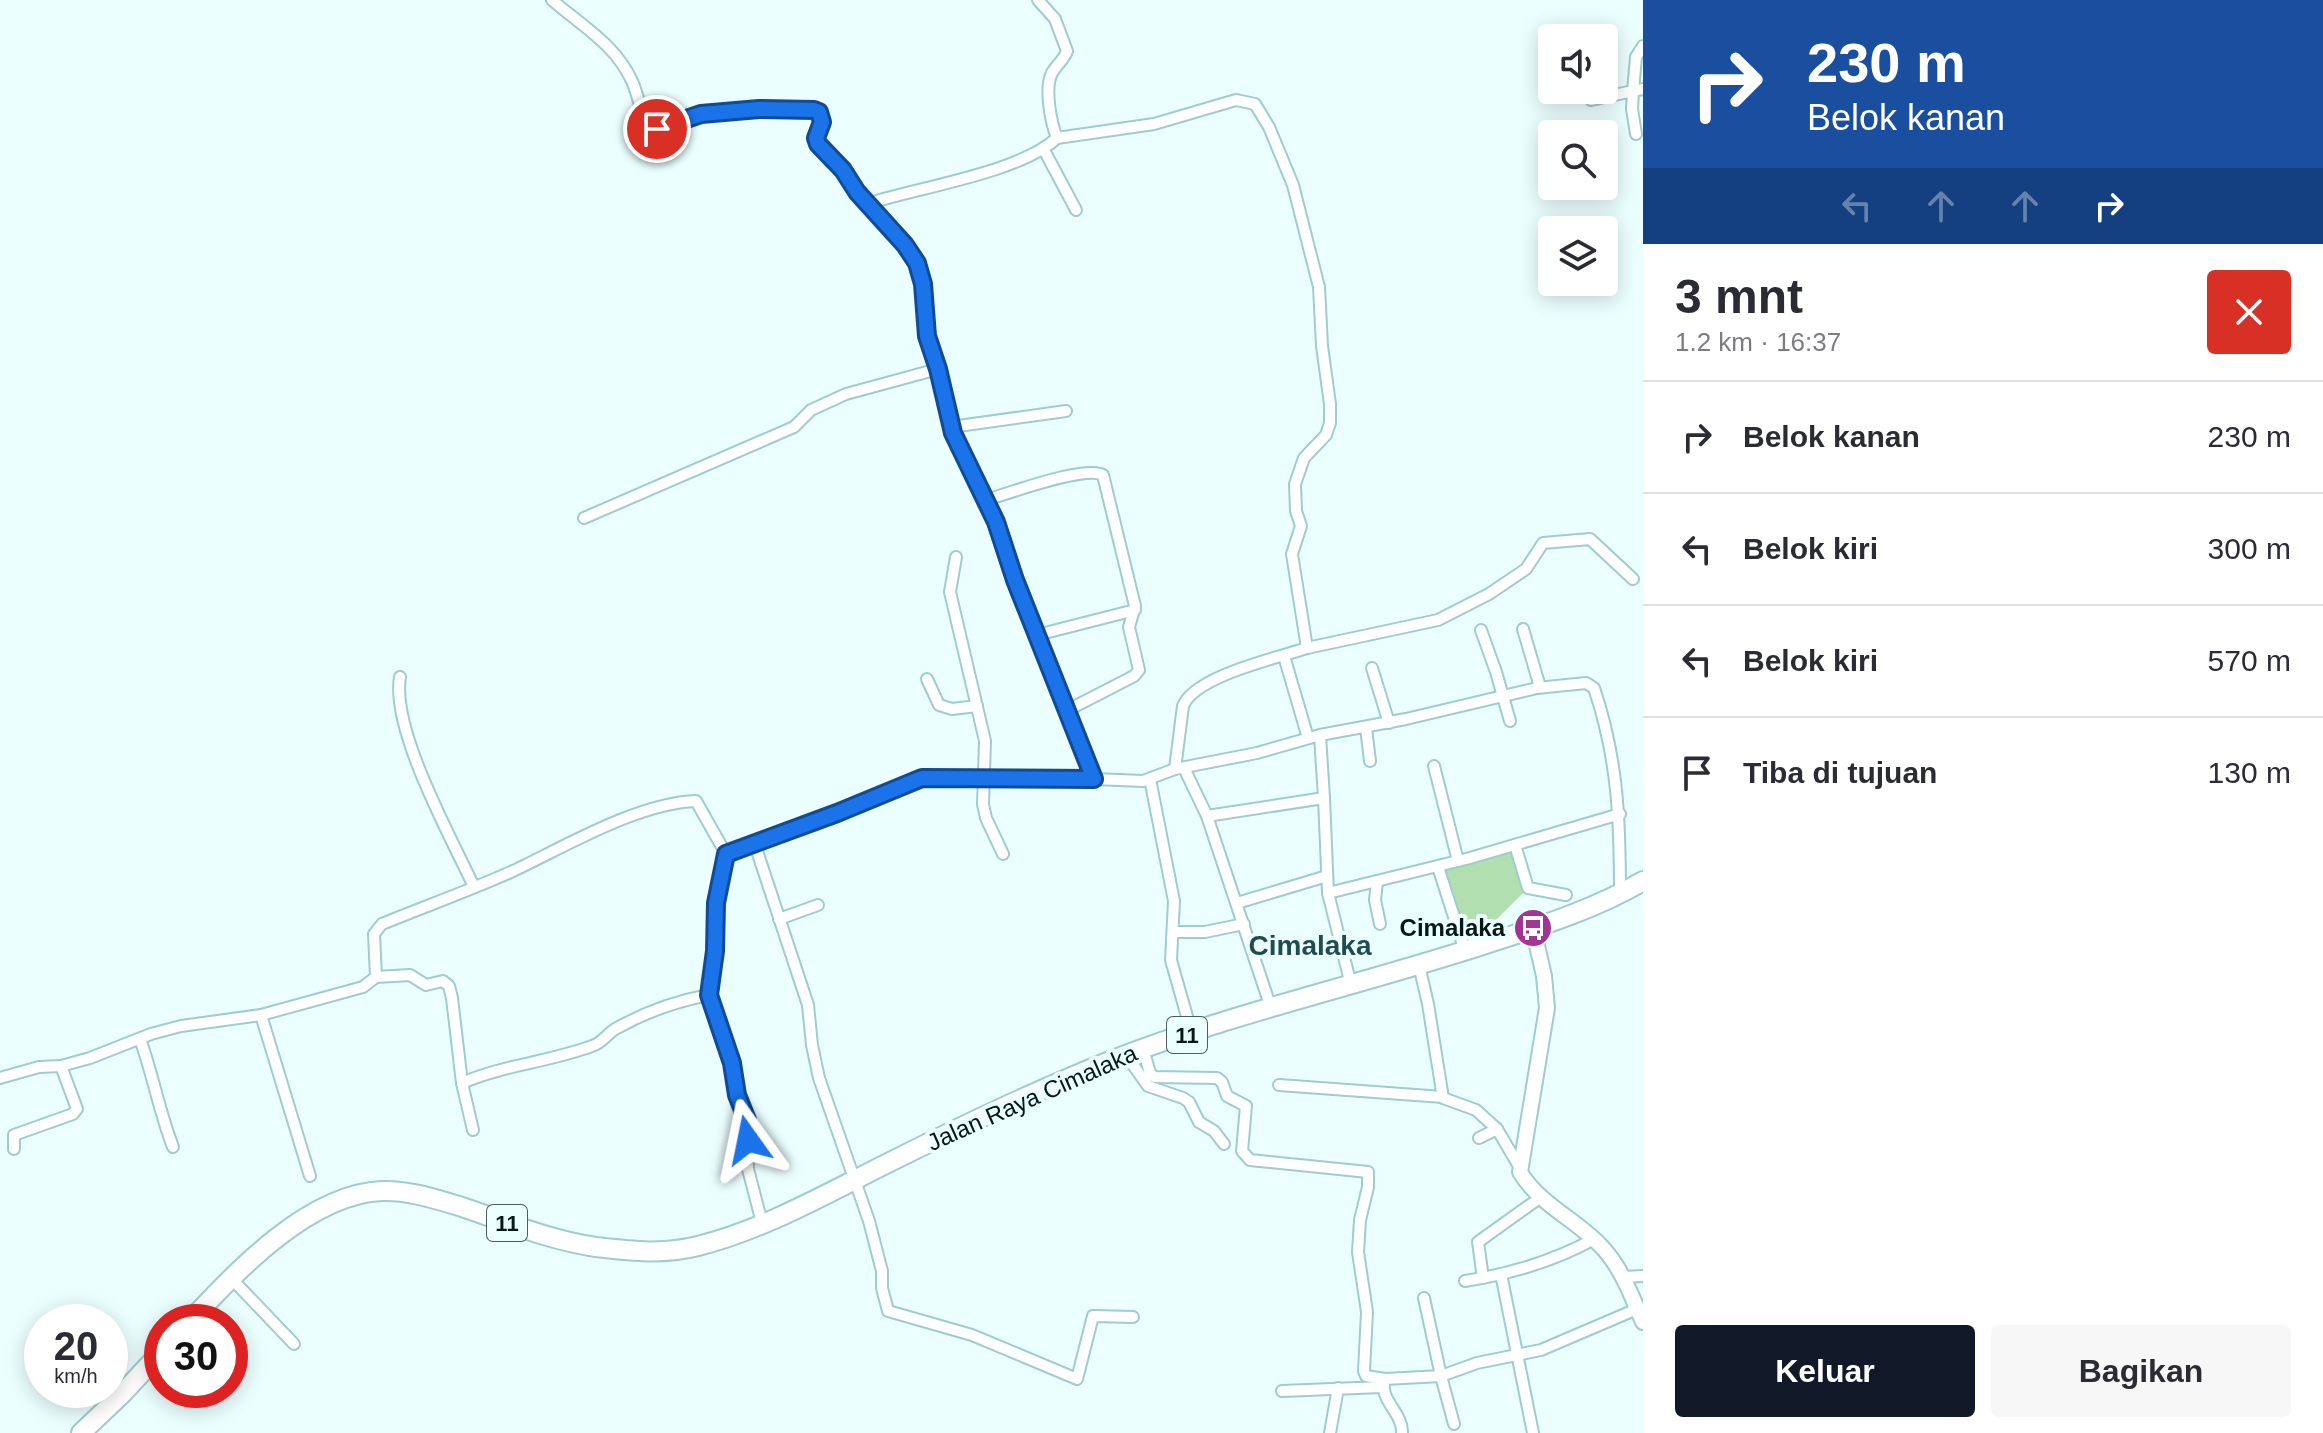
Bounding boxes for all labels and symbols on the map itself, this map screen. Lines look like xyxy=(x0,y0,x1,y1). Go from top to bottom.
pin xyxy=(623,95,691,163)
bus stop icon: Cimalaka xyxy=(1512,907,1554,949)
place label: Cimalaka xyxy=(1400,914,1506,941)
district label: Cimalaka xyxy=(1249,930,1372,961)
road number: 11 xyxy=(1167,1017,1207,1053)
street label: Jalan Raya Cimalaka xyxy=(923,1039,1141,1156)
position arrow xyxy=(706,1098,790,1182)
road number: 11 xyxy=(487,1205,527,1241)
speed limit sign: 30 xyxy=(144,1304,248,1408)

